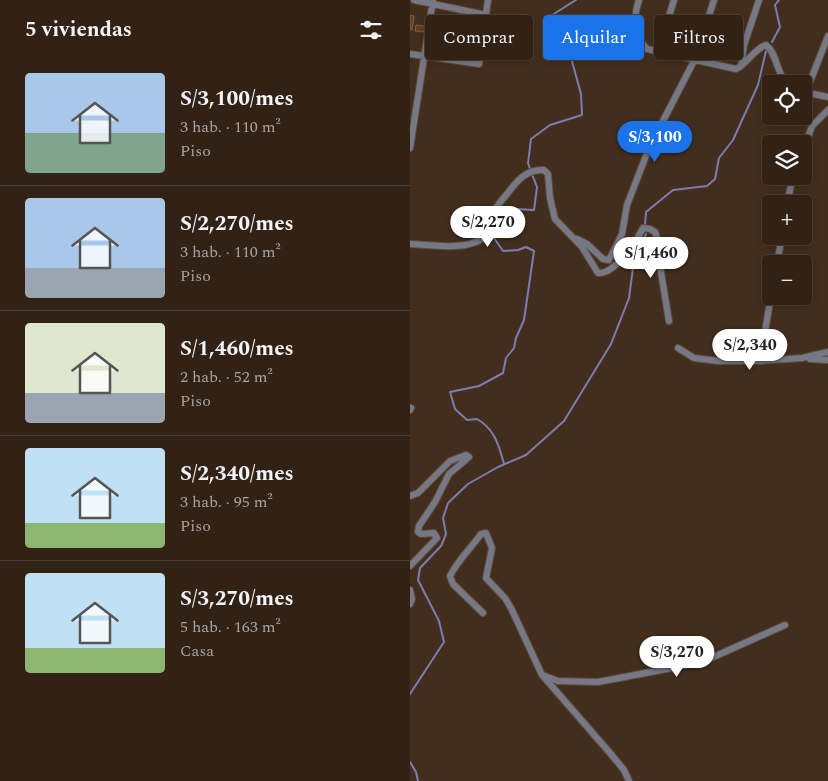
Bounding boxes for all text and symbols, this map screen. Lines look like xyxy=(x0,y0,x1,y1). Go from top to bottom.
text: 5 viviendas xyxy=(25,14,132,46)
chip: Comprar xyxy=(425,15,533,60)
chip: Alquilar xyxy=(543,15,644,60)
chip: Filtros xyxy=(654,15,743,60)
icon: filters xyxy=(357,16,385,44)
map controls xyxy=(762,75,812,305)
button: locate xyxy=(762,75,812,125)
text: S/3,100/mes xyxy=(180,83,294,115)
icon: home xyxy=(65,93,125,153)
text: 3 hab. · 110 m² xyxy=(180,115,281,139)
pin: S/3,100 xyxy=(609,120,701,163)
text: S/3,100 xyxy=(628,125,682,149)
button: layers xyxy=(762,135,812,185)
text: Piso xyxy=(180,139,211,163)
button: + xyxy=(762,195,812,245)
pin: S/2,270 xyxy=(442,206,534,248)
text: S/2,270/mes xyxy=(180,208,294,240)
text: S/2,270 xyxy=(461,210,515,234)
icon: home xyxy=(65,218,125,278)
pin: S/1,460 xyxy=(605,236,697,279)
text: 3 hab. · 110 m² xyxy=(180,240,281,264)
text: S/1,460 xyxy=(624,241,678,265)
button: − xyxy=(762,255,812,305)
text: Piso xyxy=(180,264,211,288)
pin: S/2,340 xyxy=(704,328,796,371)
text: S/1,460/mes xyxy=(180,333,294,365)
text: S/2,340 xyxy=(723,333,777,357)
icon: home xyxy=(65,343,125,403)
text: 2 hab. · 52 m² xyxy=(180,365,273,389)
text: Piso xyxy=(180,389,211,413)
text: S/2,340/mes xyxy=(180,458,294,490)
icon: home xyxy=(65,468,125,528)
text: 3 hab. · 95 m² xyxy=(180,490,273,514)
text: Piso xyxy=(180,514,211,538)
text: S/3,270/mes xyxy=(180,583,294,615)
icon: home xyxy=(65,593,125,653)
text: 5 hab. · 163 m² xyxy=(180,615,281,639)
pin: S/3,270 xyxy=(631,636,723,678)
text: Casa xyxy=(180,639,214,663)
text: S/3,270 xyxy=(650,640,704,664)

